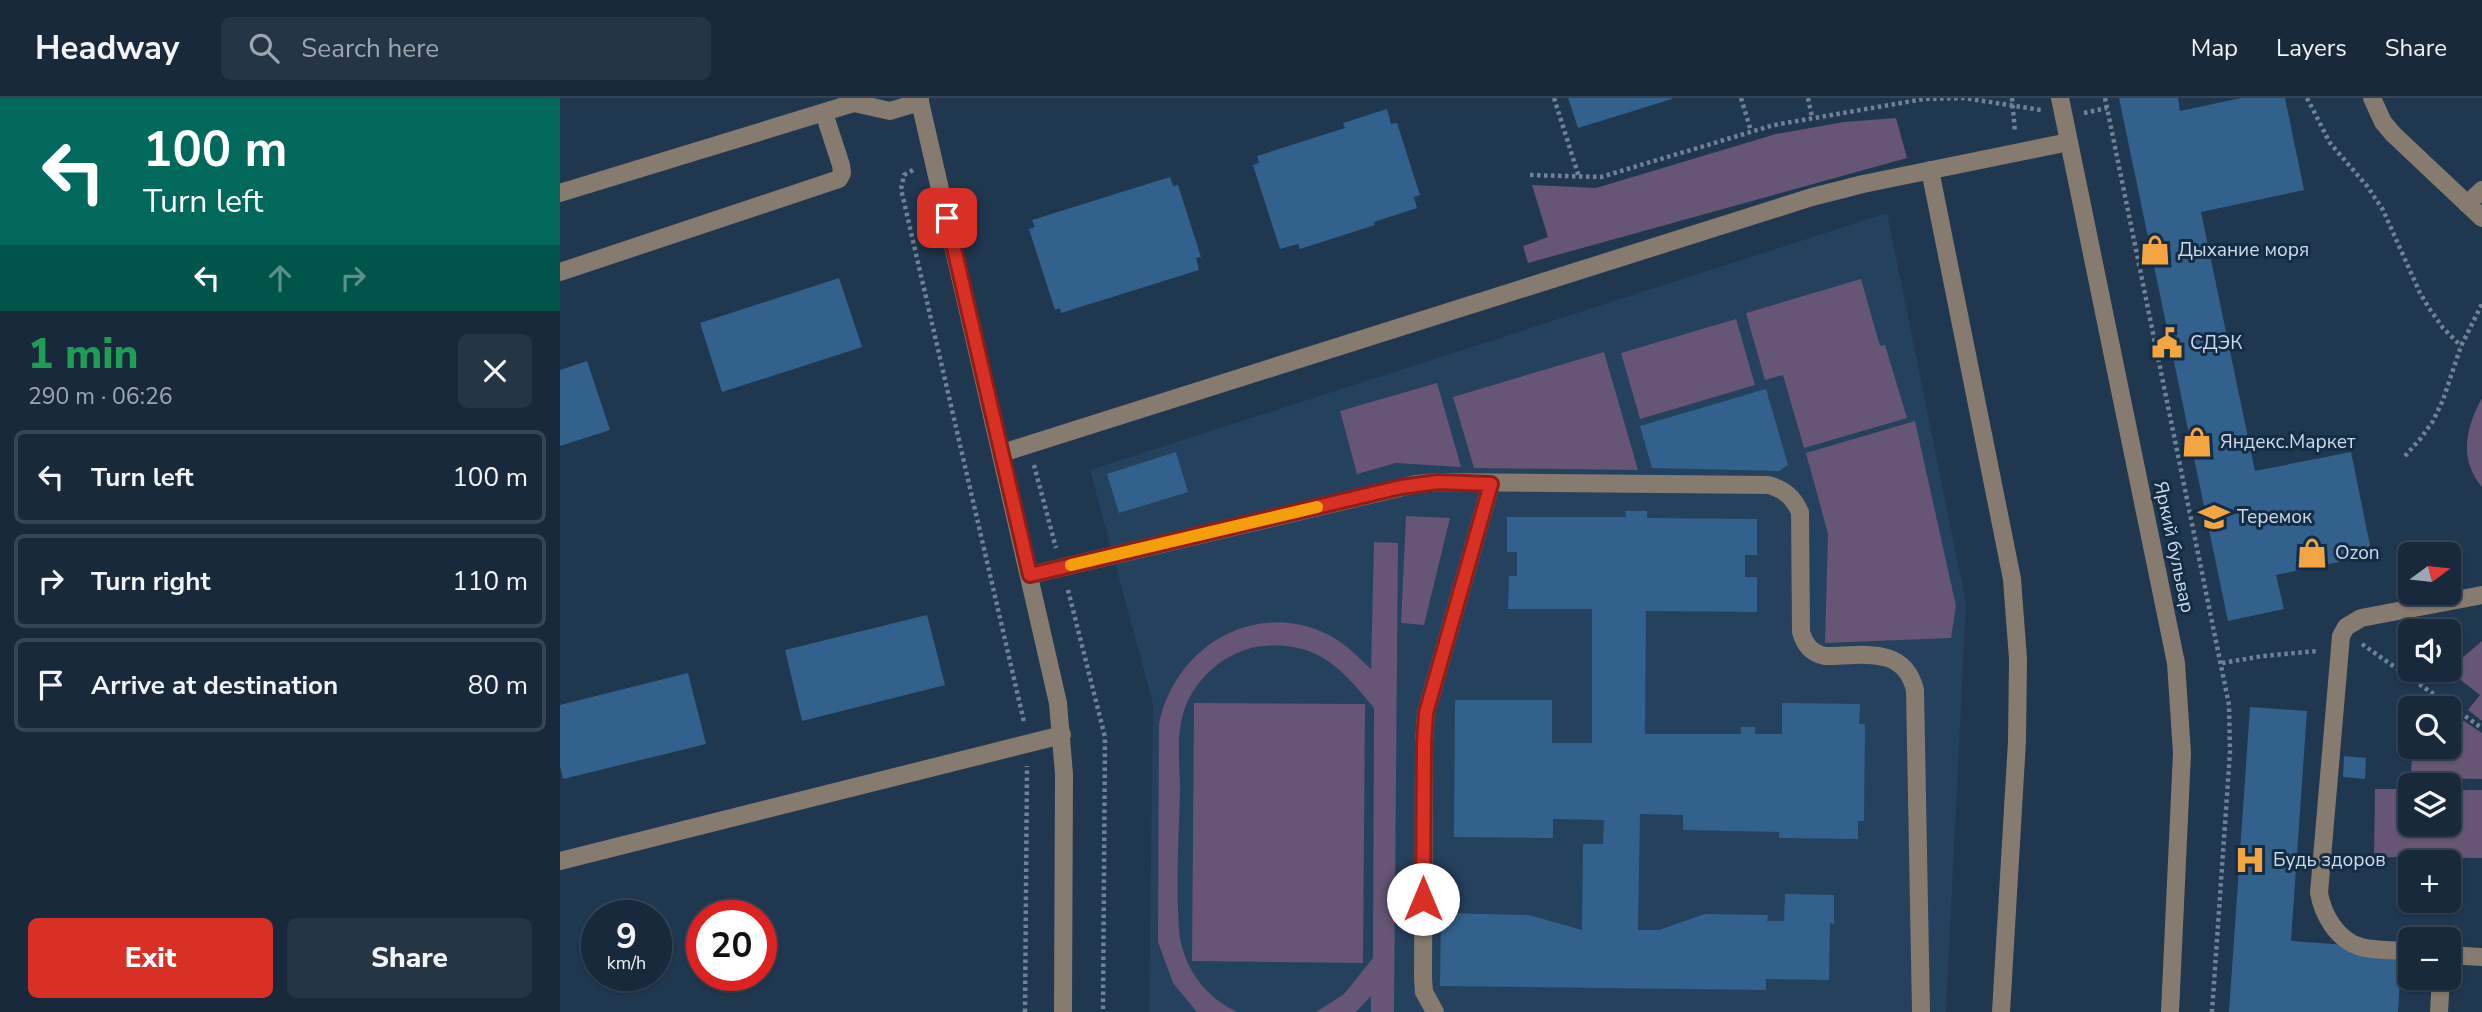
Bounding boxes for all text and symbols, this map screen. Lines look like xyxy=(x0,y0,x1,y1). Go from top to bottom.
search box xyxy=(221,17,711,80)
text: Headway xyxy=(35,26,179,71)
icon: search xyxy=(245,29,283,67)
text: Search here xyxy=(301,31,439,66)
text: Map xyxy=(2191,32,2238,64)
text: Layers xyxy=(2276,32,2347,64)
text: Share xyxy=(2385,32,2447,64)
text: 100 m xyxy=(143,116,287,183)
icon: left xyxy=(28,126,119,217)
text: Turn left xyxy=(143,180,263,223)
pin xyxy=(917,188,977,248)
icon: arrive xyxy=(928,199,966,237)
shop icon: Дыхание моря xyxy=(2138,233,2172,267)
place label: Дыхание моря xyxy=(2178,237,2309,263)
icon: left xyxy=(188,259,226,297)
icon: ahead xyxy=(261,259,299,297)
icon: right xyxy=(334,259,372,297)
text: 1 min xyxy=(28,326,138,383)
public building icon: СДЭК xyxy=(2150,326,2184,360)
place label: СДЭК xyxy=(2190,330,2243,356)
button: close xyxy=(458,334,532,408)
text: 290 m · 06:26 xyxy=(28,381,173,412)
shop icon: Яндекс.Маркет xyxy=(2180,425,2214,459)
place label: Яндекс.Маркет xyxy=(2220,429,2356,455)
icon: left xyxy=(32,458,70,496)
text: Turn left xyxy=(91,460,194,495)
text: 100 m xyxy=(452,460,528,495)
street label: Яркий бульвар xyxy=(2147,479,2201,615)
school or university icon: Теремок xyxy=(2197,500,2231,534)
place label: Теремок xyxy=(2237,504,2312,530)
shop icon: Ozon xyxy=(2295,536,2329,570)
place label: Ozon xyxy=(2335,540,2380,566)
north arrow xyxy=(2398,542,2460,606)
map controls xyxy=(2398,542,2461,990)
icon: right xyxy=(32,562,70,600)
text: Turn right xyxy=(91,564,210,599)
text: 110 m xyxy=(452,564,528,599)
button: sound xyxy=(2398,619,2461,682)
icon: arrive xyxy=(32,666,70,704)
text: Arrive at destination xyxy=(91,668,338,703)
text: 80 m xyxy=(468,668,528,703)
button: search xyxy=(2398,696,2461,759)
button: layers xyxy=(2398,773,2461,836)
hospital icon: Будь здоров xyxy=(2233,843,2267,877)
place label: Будь здоров xyxy=(2273,847,2386,873)
button: + xyxy=(2398,850,2461,913)
position arrow xyxy=(1386,862,1460,936)
speed limit sign: 20 xyxy=(686,900,777,991)
text: 9 xyxy=(616,913,637,960)
button: Exit xyxy=(28,918,273,998)
button: Share xyxy=(287,918,532,998)
button: − xyxy=(2398,927,2461,990)
text: km/h xyxy=(607,951,646,975)

